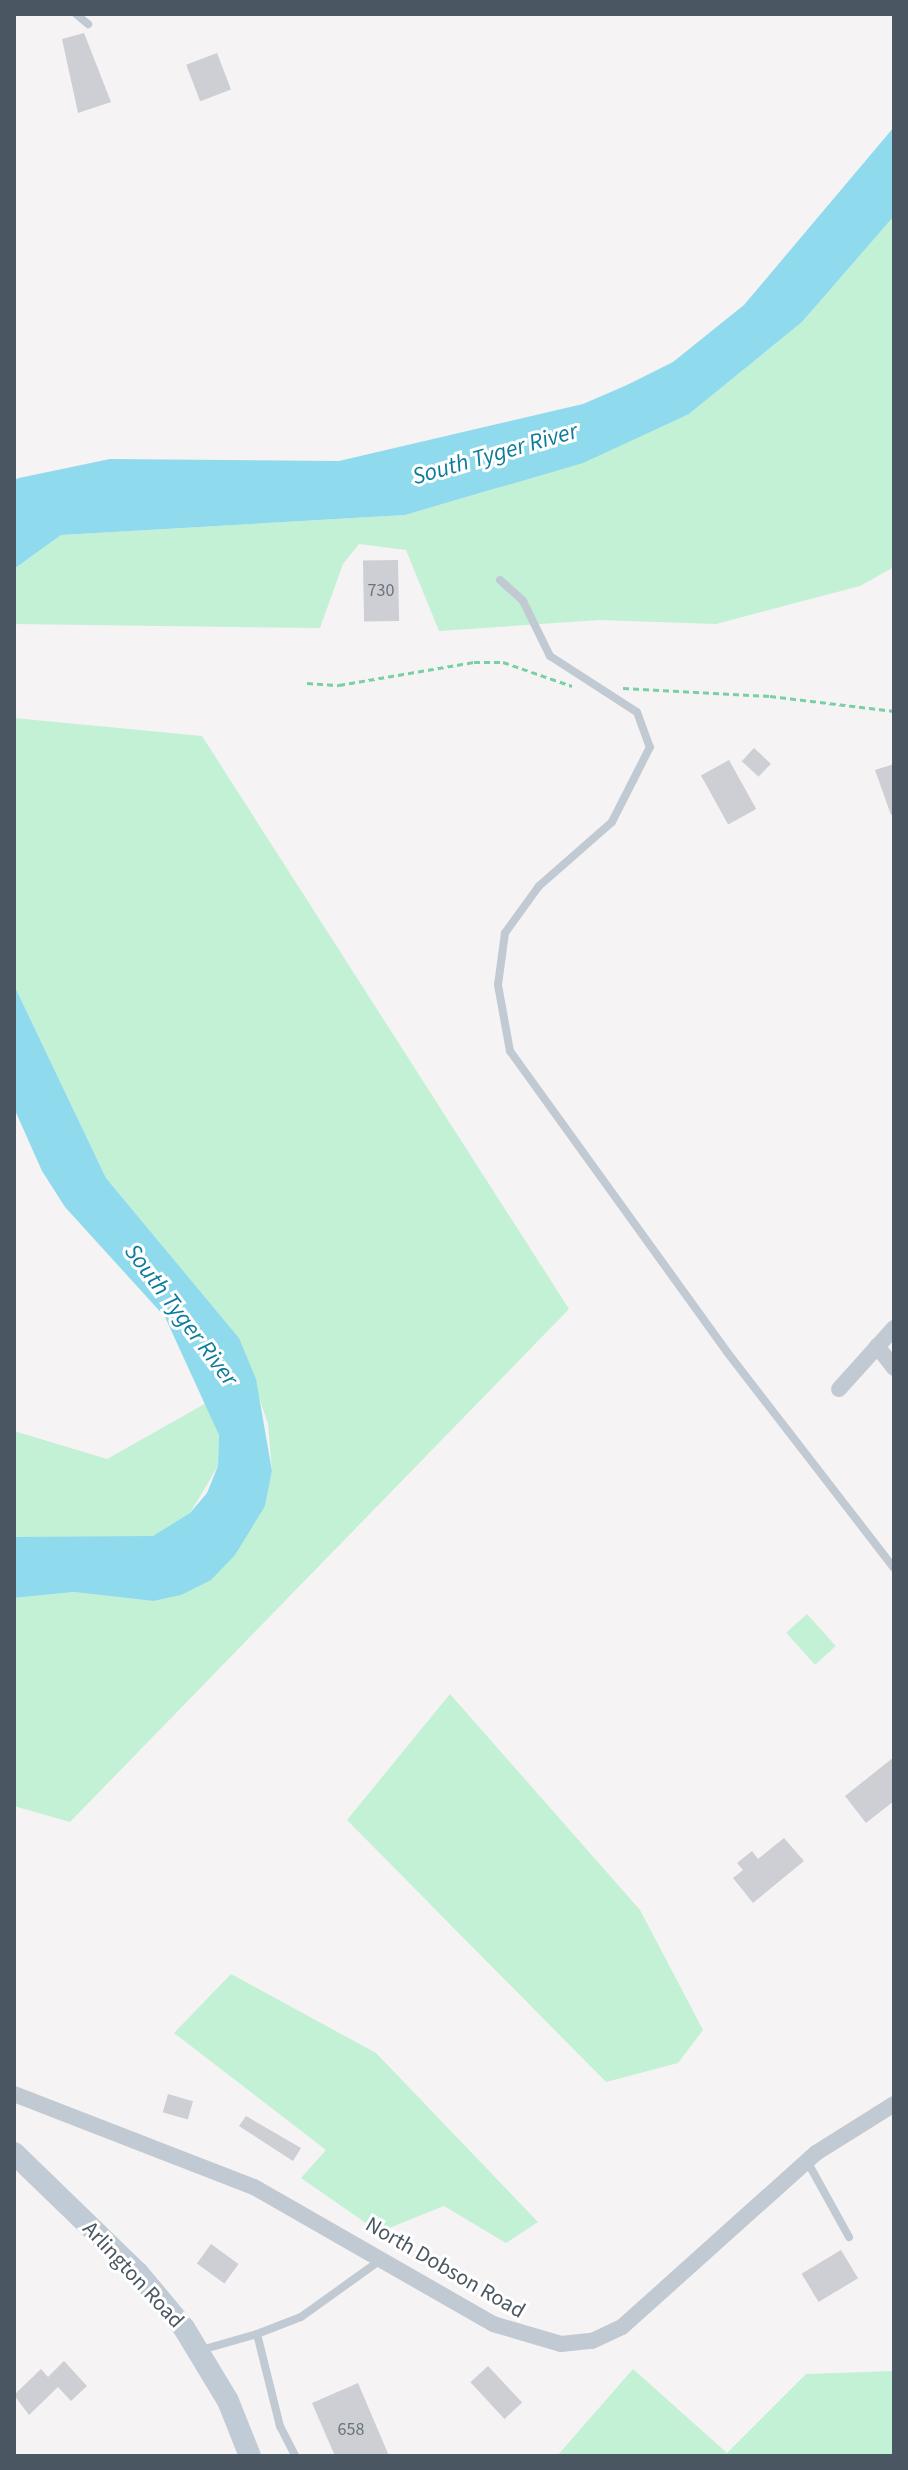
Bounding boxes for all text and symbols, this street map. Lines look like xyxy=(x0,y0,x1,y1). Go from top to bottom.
water label: South Tyger River xyxy=(409,417,581,491)
house number: 730 xyxy=(368,580,394,602)
water label: South Tyger River xyxy=(118,1238,244,1392)
street label: North Dobson Road xyxy=(360,2212,530,2324)
street label: Arlington Road xyxy=(77,2216,189,2334)
house number: 658 xyxy=(338,2419,364,2441)

